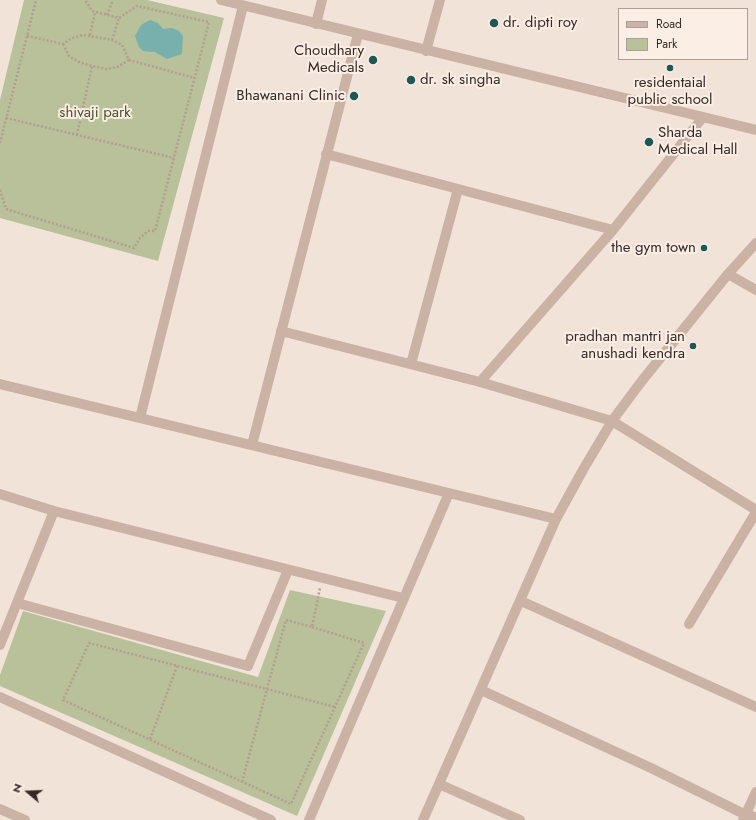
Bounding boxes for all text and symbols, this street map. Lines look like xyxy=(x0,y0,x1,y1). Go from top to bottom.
legend xyxy=(618,8,748,60)
place label: dr. dipti roy xyxy=(503,14,577,32)
text: Road xyxy=(656,15,682,33)
marker: dr. dipti roy xyxy=(488,17,500,29)
text: Park xyxy=(656,35,677,53)
place label: Choudhary Medicals xyxy=(294,42,364,77)
marker: Choudhary Medicals xyxy=(367,54,379,66)
marker: residentaial public school xyxy=(665,63,675,73)
place label: dr. sk singha xyxy=(420,71,500,89)
marker: dr. sk singha xyxy=(405,74,417,86)
place label: residentaial public school xyxy=(628,74,712,109)
place label: Bhawanani Clinic xyxy=(236,87,345,105)
marker: Bhawanani Clinic xyxy=(348,90,360,102)
park label: shivaji park xyxy=(59,104,131,122)
place label: Sharda Medical Hall xyxy=(658,124,737,159)
marker: Sharda Medical Hall xyxy=(643,136,655,148)
place label: the gym town xyxy=(611,239,696,257)
marker: the gym town xyxy=(699,243,709,253)
place label: pradhan mantri jan anushadi kendra xyxy=(565,328,685,363)
marker: pradhan mantri jan anushadi kendra xyxy=(688,341,698,351)
north arrow xyxy=(8,772,48,812)
text: N xyxy=(8,781,26,795)

